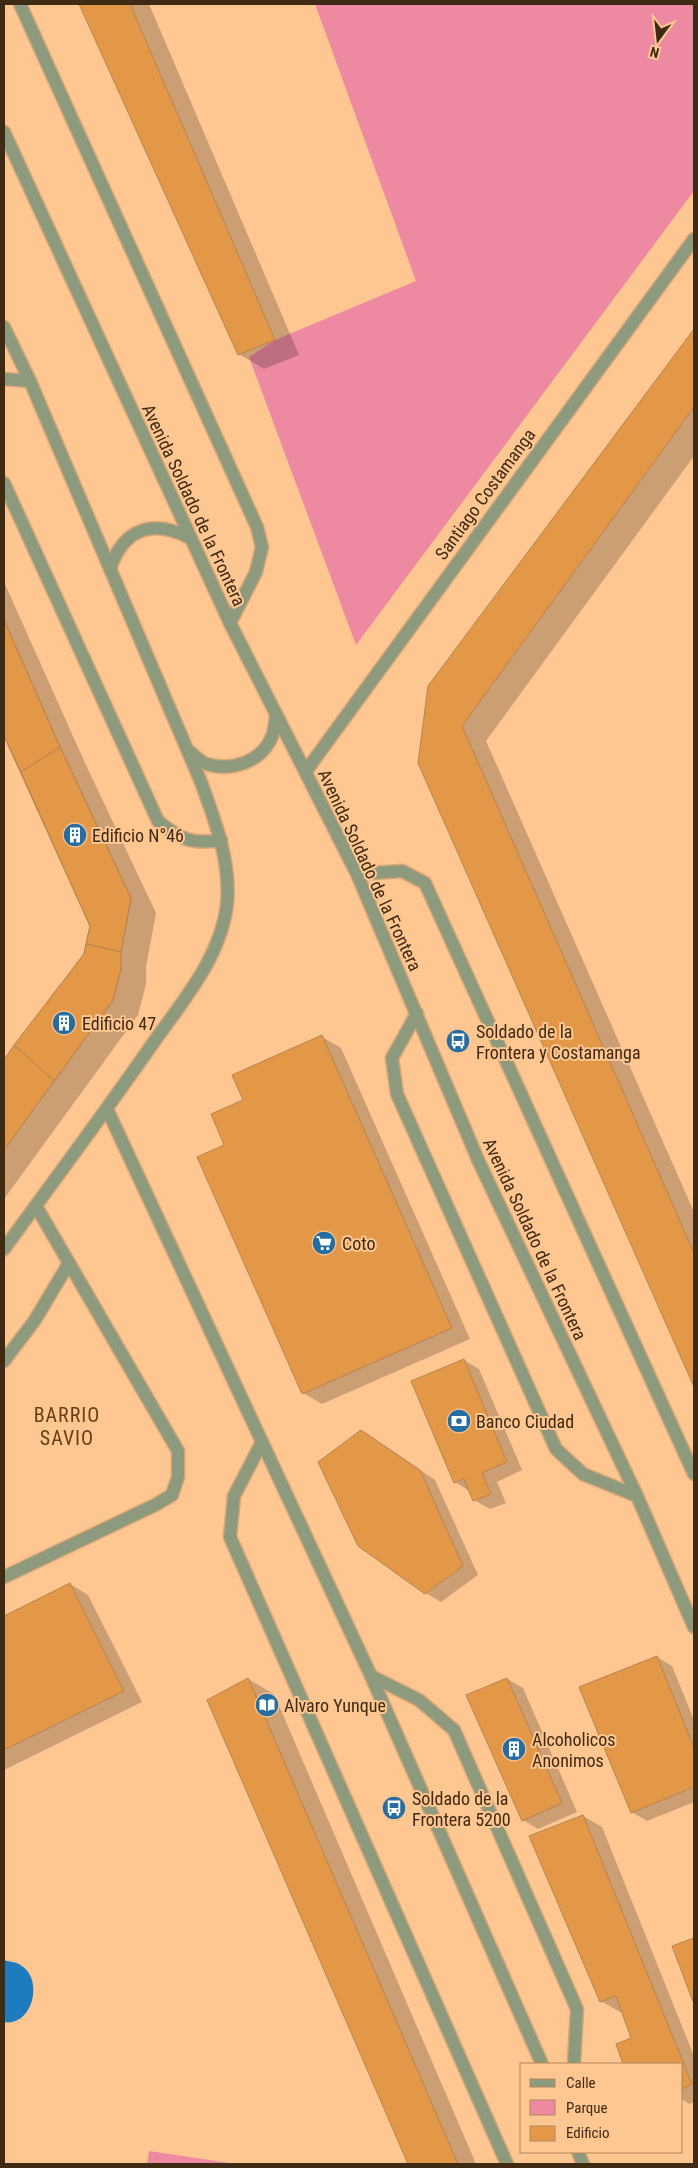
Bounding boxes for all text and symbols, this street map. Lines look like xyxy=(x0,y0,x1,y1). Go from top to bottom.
north arrow xyxy=(633,15,683,65)
text: N xyxy=(648,44,661,61)
street label: Avenida Soldado de la Frontera xyxy=(138,401,250,609)
street label: Santiago Costamanga xyxy=(430,424,540,564)
street label: Avenida Soldado de la Frontera xyxy=(314,766,426,974)
building icon: Edificio N°46 xyxy=(62,822,88,848)
place label: Edificio N°46 xyxy=(92,825,184,846)
building icon: Edificio 47 xyxy=(51,1010,77,1036)
place label: Edificio 47 xyxy=(82,1013,156,1034)
place label: Soldado de la Frontera y Costamanga xyxy=(476,1021,641,1063)
bus stop icon: Soldado de la Frontera y Costamanga xyxy=(445,1028,471,1054)
street label: Avenida Soldado de la Frontera xyxy=(479,1135,591,1343)
supermarket icon: Coto xyxy=(311,1230,337,1256)
place label: Coto xyxy=(342,1233,375,1254)
district label: BARRIO SAVIO xyxy=(34,1403,100,1450)
bank icon: Banco Ciudad xyxy=(446,1408,472,1434)
place label: Banco Ciudad xyxy=(476,1411,574,1432)
library icon: Alvaro Yunque xyxy=(254,1692,280,1718)
place label: Alvaro Yunque xyxy=(284,1695,386,1716)
place label: Alcoholicos Anonimos xyxy=(532,1729,615,1771)
building icon: Alcoholicos Anonimos xyxy=(501,1736,527,1762)
place label: Soldado de la Frontera 5200 xyxy=(412,1788,511,1830)
bus stop icon: Soldado de la Frontera 5200 xyxy=(381,1795,407,1821)
legend xyxy=(520,2063,683,2153)
text: Calle xyxy=(566,2074,596,2092)
text: Parque xyxy=(566,2099,608,2117)
text: Edificio xyxy=(566,2124,609,2142)

